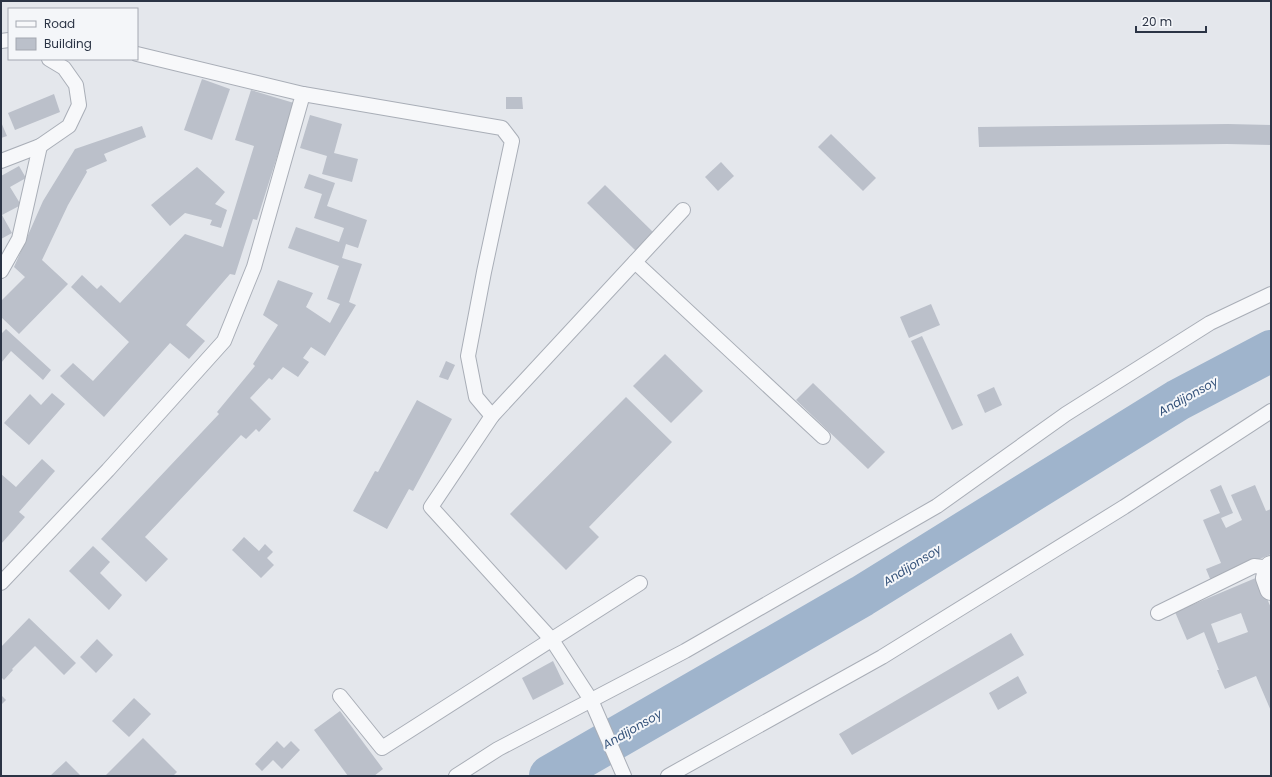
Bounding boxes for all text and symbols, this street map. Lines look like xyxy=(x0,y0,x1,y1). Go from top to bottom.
legend xyxy=(8,8,138,60)
scale bar xyxy=(1136,8,1206,34)
text: 20 m xyxy=(1142,13,1172,30)
text: Road xyxy=(44,15,75,32)
text: Building xyxy=(44,35,92,52)
water label: Andijonsoy xyxy=(1154,372,1222,420)
water label: Andijonsoy xyxy=(879,540,945,590)
water label: Andijonsoy xyxy=(598,705,666,753)

